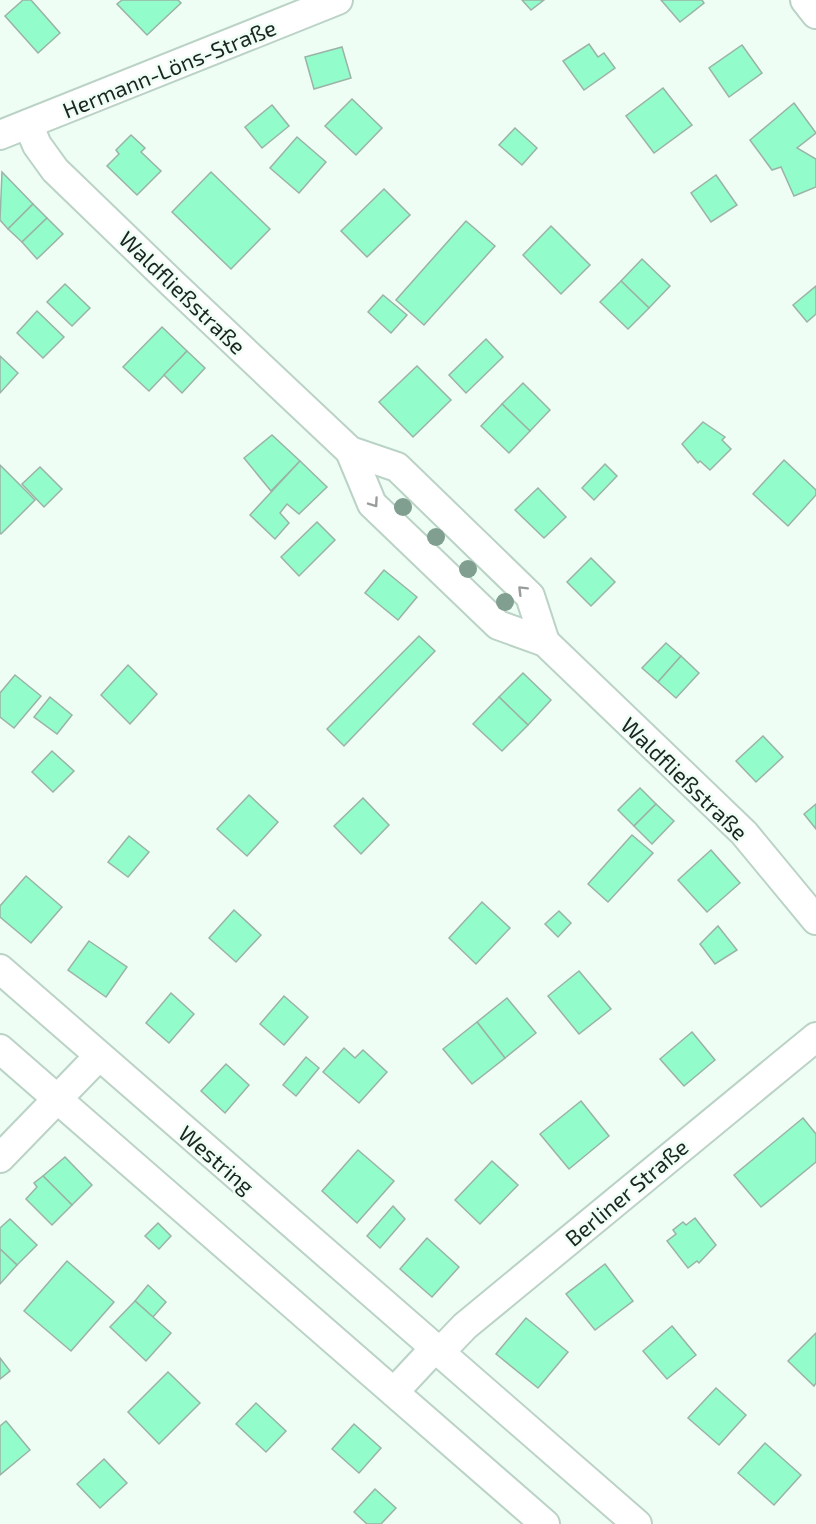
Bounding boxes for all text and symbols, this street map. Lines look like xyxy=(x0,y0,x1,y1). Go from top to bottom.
street label: Hermann-Löns-Straße xyxy=(59,13,279,123)
street label: Waldfließstraße xyxy=(114,225,252,359)
one-way arrow xyxy=(367,497,378,508)
one-way arrow xyxy=(519,586,530,597)
street label: Waldfließstraße xyxy=(616,711,754,845)
street label: Westring xyxy=(174,1119,260,1199)
street label: Berliner Straße xyxy=(559,1133,693,1251)

